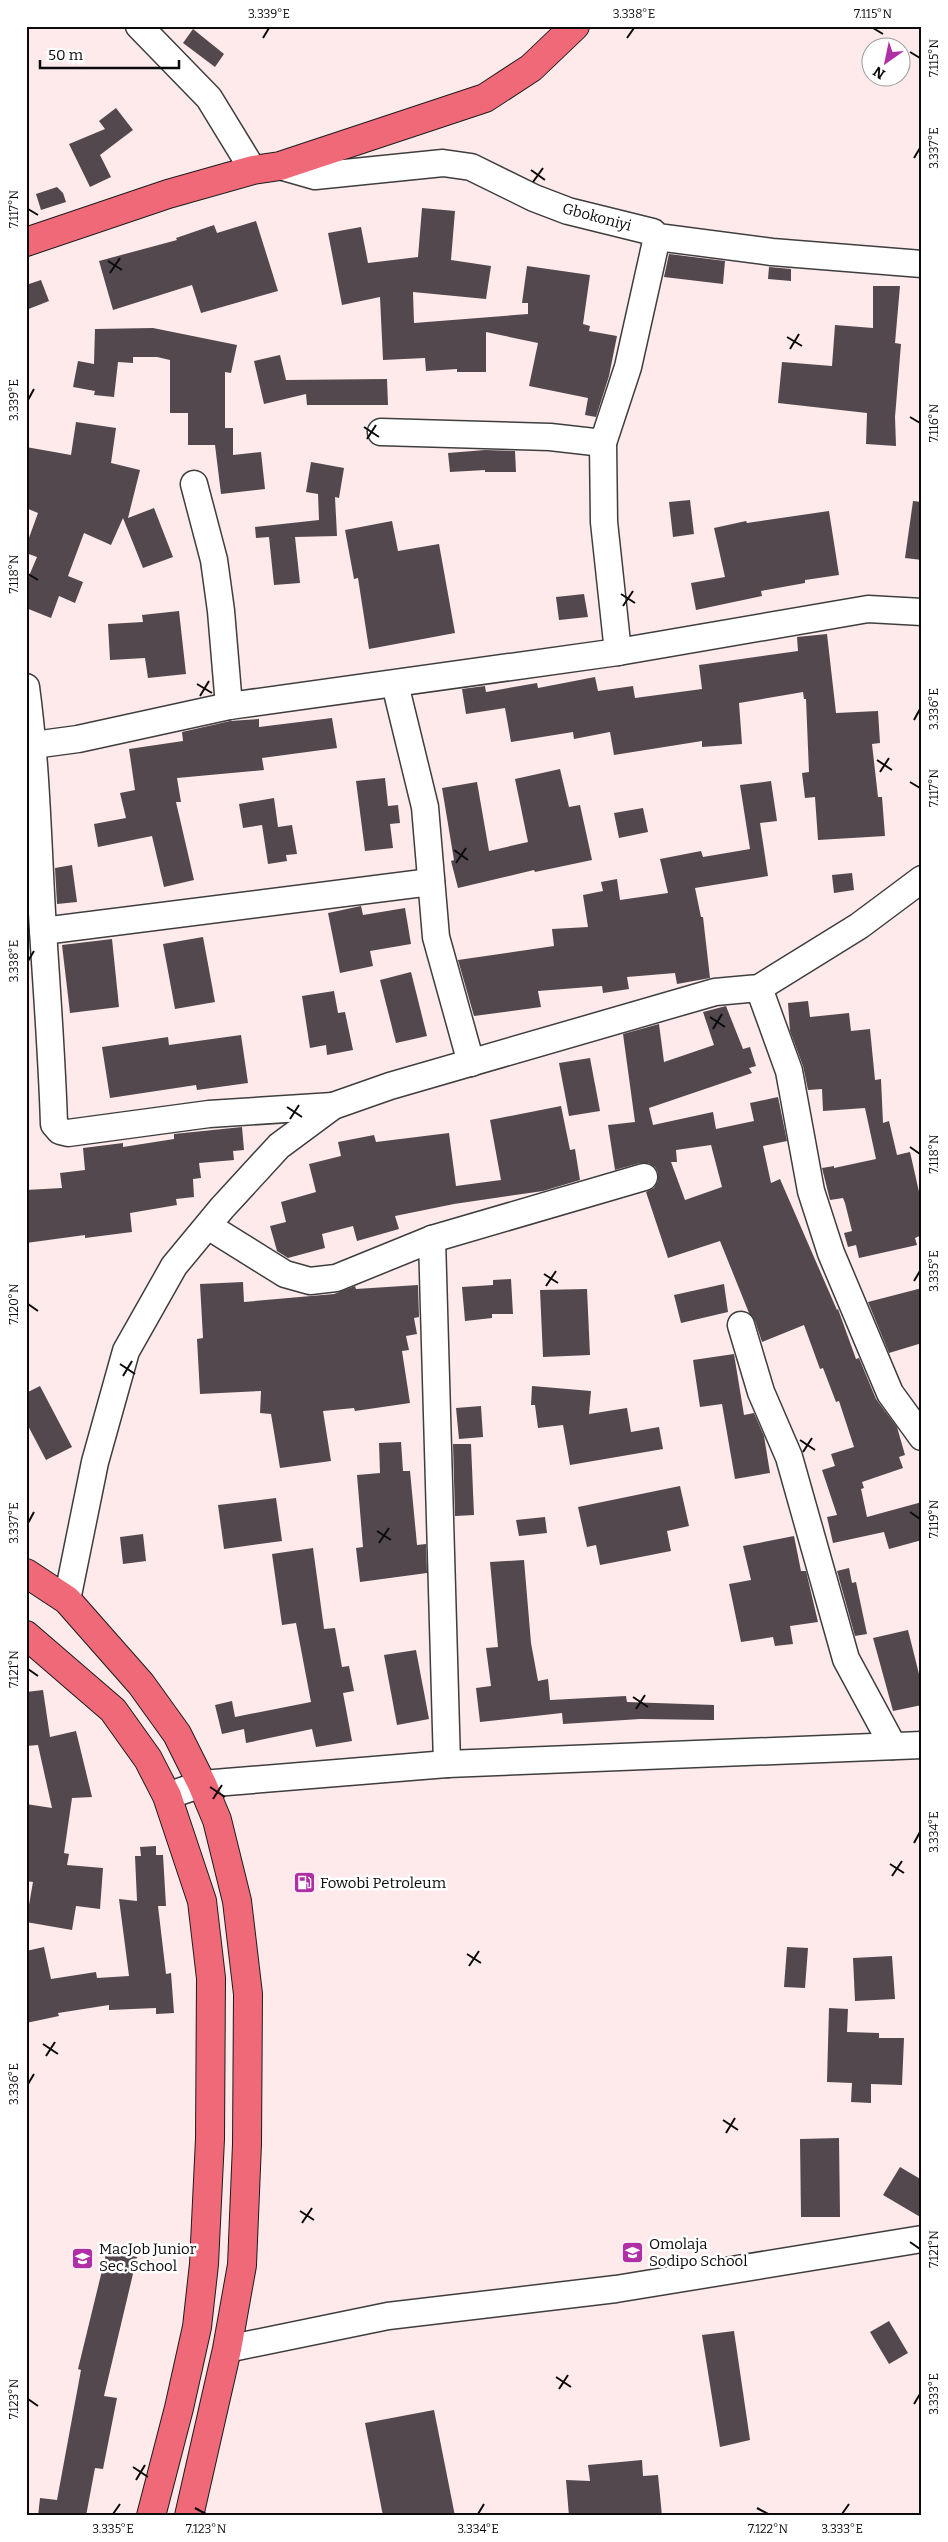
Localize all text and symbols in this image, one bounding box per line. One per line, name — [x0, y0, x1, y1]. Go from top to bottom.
text: 3.339°E — [248, 7, 290, 21]
text: 3.338°E — [613, 7, 655, 21]
text: 7.115°N — [854, 7, 892, 21]
scale bar — [40, 38, 179, 70]
north arrow — [860, 38, 910, 88]
text: 7.115°N — [927, 39, 941, 77]
text: 50 m — [48, 46, 84, 64]
text: N — [870, 62, 888, 83]
text: 3.337°E — [927, 127, 941, 169]
text: 7.117°N — [7, 189, 21, 228]
street label: Gbokoniyi — [560, 199, 634, 235]
text: 3.339°E — [7, 379, 21, 421]
text: 7.116°N — [927, 403, 941, 442]
text: 7.118°N — [7, 554, 21, 594]
text: 3.336°E — [927, 688, 941, 730]
text: 7.117°N — [927, 768, 941, 807]
text: 3.338°E — [7, 940, 21, 982]
text: 7.118°N — [927, 1134, 941, 1174]
text: 3.335°E — [927, 1250, 941, 1292]
text: 7.120°N — [7, 1283, 21, 1324]
text: 7.119°N — [927, 1499, 941, 1538]
text: 3.337°E — [7, 1502, 21, 1544]
text: 7.121°N — [7, 1650, 21, 1688]
text: 3.334°E — [927, 1811, 941, 1853]
fuel station icon: Fowobi Petroleum — [292, 1871, 316, 1895]
place label: Fowobi Petroleum — [320, 1874, 447, 1892]
text: 3.336°E — [7, 2063, 21, 2105]
text: 7.121°N — [927, 2230, 941, 2268]
place label: Omolaja Sodipo School — [649, 2235, 747, 2270]
place label: MacJob Junior Sec. School — [99, 2240, 197, 2275]
school or university icon: Omolaja Sodipo School — [621, 2241, 645, 2265]
school or university icon: MacJob Junior Sec. School — [71, 2246, 95, 2270]
text: 3.333°E — [927, 2373, 941, 2415]
text: 7.123°N — [7, 2378, 21, 2419]
text: 3.335°E — [92, 2522, 134, 2536]
text: 7.123°N — [186, 2522, 227, 2536]
text: 3.334°E — [457, 2522, 499, 2536]
text: 7.122°N — [748, 2522, 788, 2536]
text: 3.333°E — [821, 2522, 863, 2536]

